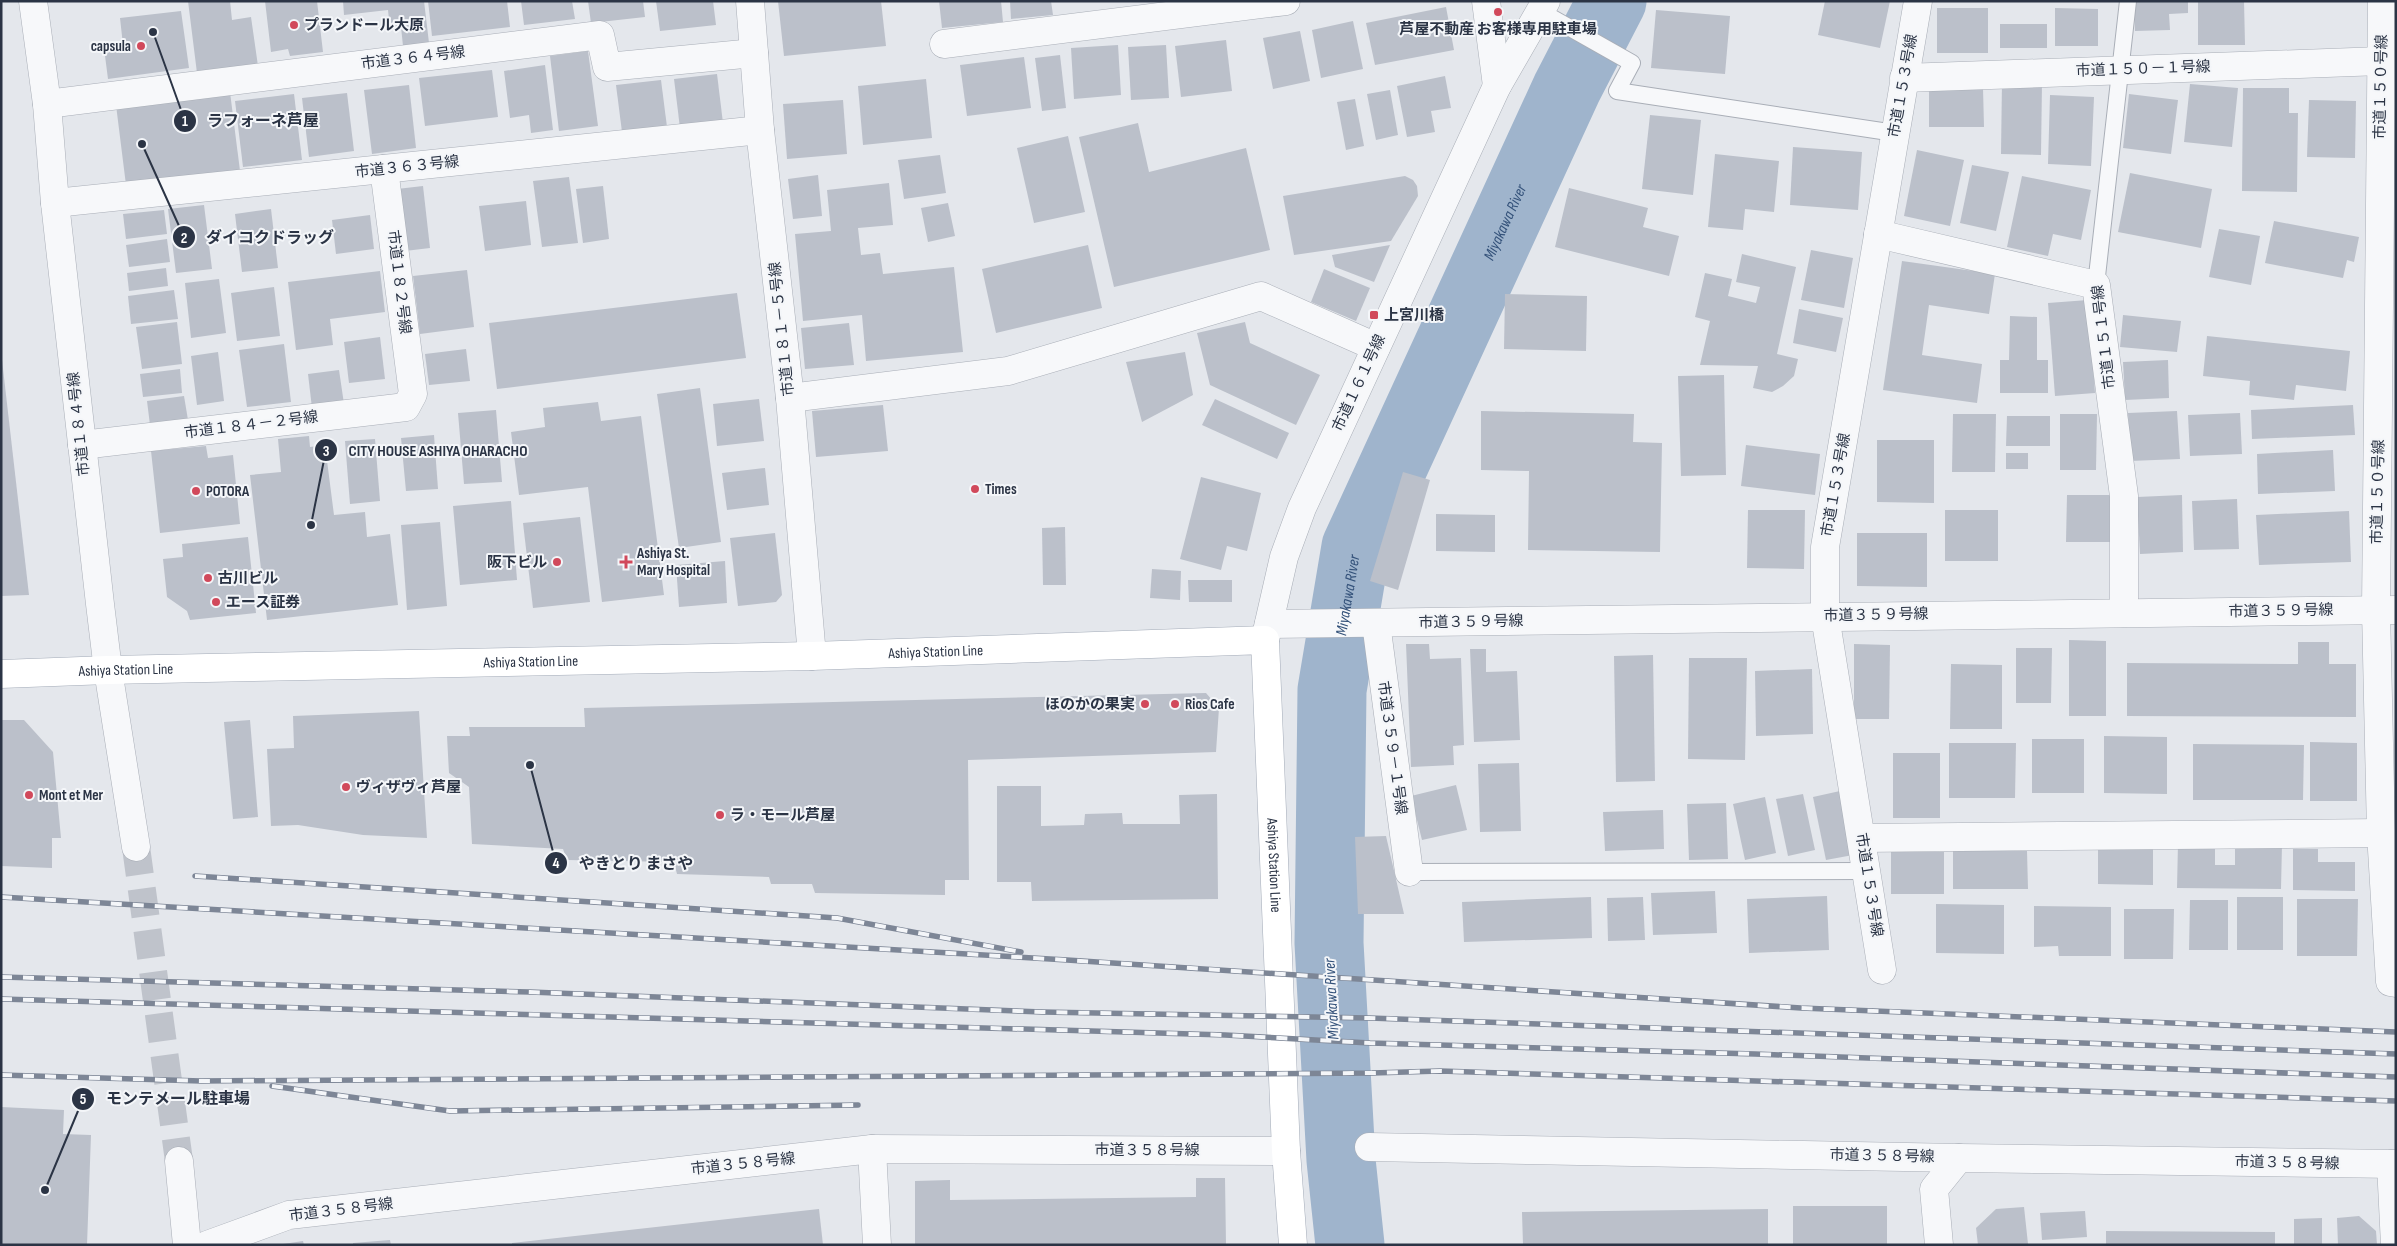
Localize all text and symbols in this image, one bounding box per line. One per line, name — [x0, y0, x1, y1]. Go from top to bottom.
marker: 芦屋不動産 お客様専用駐車場 — [1492, 6, 1504, 18]
place label: プランドール大原 — [304, 16, 424, 35]
marker: プランドール大原 — [288, 19, 300, 31]
place label: 芦屋不動産 お客様専用駐車場 — [1399, 20, 1597, 39]
street label: 市道１５３号線 — [1885, 33, 1921, 139]
street label: 市道１５０号線 — [2371, 34, 2391, 140]
place label: capsula — [91, 37, 131, 56]
marker: capsula — [135, 40, 147, 52]
street label: 市道３６４号線 — [360, 42, 466, 74]
street label: 市道１５０－１号線 — [2075, 57, 2211, 81]
callout: ラフォーネ芦屋 — [172, 105, 329, 136]
text: 1 — [182, 112, 188, 131]
text: ラフォーネ芦屋 — [207, 112, 319, 131]
street label: 市道３６３号線 — [354, 152, 460, 182]
water label: Miyakawa River — [1480, 181, 1531, 263]
callout: ダイコクドラッグ — [171, 222, 344, 253]
text: ダイコクドラッグ — [206, 228, 334, 248]
text: 2 — [181, 229, 187, 248]
street label: 市道１８２号線 — [383, 229, 415, 335]
street label: 市道１８１－５号線 — [765, 261, 799, 397]
street label: 市道１５１号線 — [2088, 284, 2120, 390]
place label: 上宮川橋 — [1384, 306, 1445, 325]
marker: 上宮川橋 — [1368, 309, 1380, 321]
street label: 市道１６１号線 — [1328, 331, 1390, 435]
street label: 市道１８４号線 — [64, 371, 94, 477]
street label: 市道１８４－２号線 — [183, 407, 319, 443]
street label: 市道１５３号線 — [1818, 432, 1854, 538]
callout: CITY HOUSE ASHIYA OHARACHO — [314, 435, 538, 466]
street label: 市道１５０号線 — [2368, 439, 2388, 545]
text: 3 — [323, 442, 330, 461]
text: CITY HOUSE ASHIYA OHARACHO — [349, 442, 527, 461]
place label: Times — [985, 480, 1017, 499]
place label: POTORA — [206, 482, 250, 501]
marker: Times — [969, 483, 981, 495]
marker: POTORA — [190, 485, 202, 497]
place label: Ashiya St. Mary Hospital — [636, 544, 710, 580]
place label: 阪下ビル — [487, 553, 547, 572]
water label: Miyakawa River — [1332, 553, 1364, 637]
marker: Ashiya St. Mary Hospital — [619, 555, 633, 569]
marker: 阪下ビル — [551, 556, 563, 568]
place label: 古川ビル — [218, 569, 278, 588]
marker: 古川ビル — [202, 572, 214, 584]
place label: エース証券 — [226, 593, 300, 612]
marker: エース証券 — [210, 596, 222, 608]
street label: 市道３５９号線 — [2228, 601, 2334, 621]
street label: 市道３５９号線 — [1823, 605, 1929, 625]
street label: 市道３５９号線 — [1418, 612, 1524, 632]
street label: Ashiya Station Line — [887, 640, 983, 663]
street label: Ashiya Station Line — [482, 651, 578, 672]
street label: Ashiya Station Line — [77, 659, 173, 681]
street label: 市道３５９－１号線 — [1373, 680, 1411, 816]
place label: ほのかの果実 — [1045, 695, 1135, 714]
place label: Rios Cafe — [1185, 695, 1235, 714]
marker: ほのかの果実 — [1139, 698, 1151, 710]
marker: Rios Cafe — [1169, 698, 1181, 710]
place label: ヴィザヴィ芦屋 — [356, 778, 461, 797]
marker: ヴィザヴィ芦屋 — [340, 781, 352, 793]
place label: Mont et Mer — [39, 786, 104, 805]
marker: Mont et Mer — [23, 789, 35, 801]
place label: ラ・モール芦屋 — [730, 806, 835, 825]
marker: ラ・モール芦屋 — [714, 809, 726, 821]
street label: Ashiya Station Line — [1263, 817, 1286, 913]
street label: 市道１５３号線 — [1851, 832, 1887, 938]
callout: やきとり まさや — [544, 848, 703, 879]
text: 4 — [553, 854, 560, 873]
text: やきとり まさや — [579, 855, 693, 874]
water label: Miyakawa River — [1320, 957, 1344, 1040]
callout: モンテメール駐車場 — [71, 1083, 260, 1114]
text: 5 — [80, 1090, 87, 1109]
text: モンテメール駐車場 — [106, 1090, 250, 1109]
street label: 市道３５８号線 — [1094, 1141, 1200, 1160]
street label: 市道３５８号線 — [1829, 1146, 1935, 1166]
street label: 市道３５８号線 — [690, 1149, 796, 1179]
street label: 市道３５８号線 — [2234, 1153, 2340, 1173]
street label: 市道３５８号線 — [288, 1194, 394, 1226]

